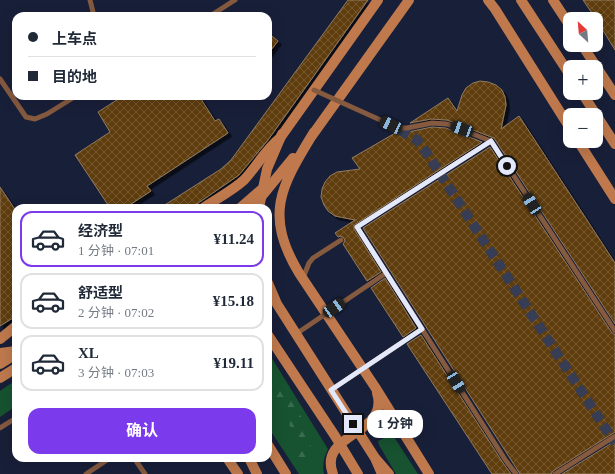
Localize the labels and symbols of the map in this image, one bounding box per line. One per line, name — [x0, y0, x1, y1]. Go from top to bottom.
north arrow — [563, 12, 603, 52]
car — [378, 114, 404, 136]
car — [449, 119, 475, 139]
route start — [498, 157, 516, 175]
car — [520, 191, 544, 217]
car — [321, 296, 347, 320]
car — [445, 369, 467, 395]
callout: 1 分钟 — [367, 410, 423, 438]
route end — [344, 415, 362, 433]

